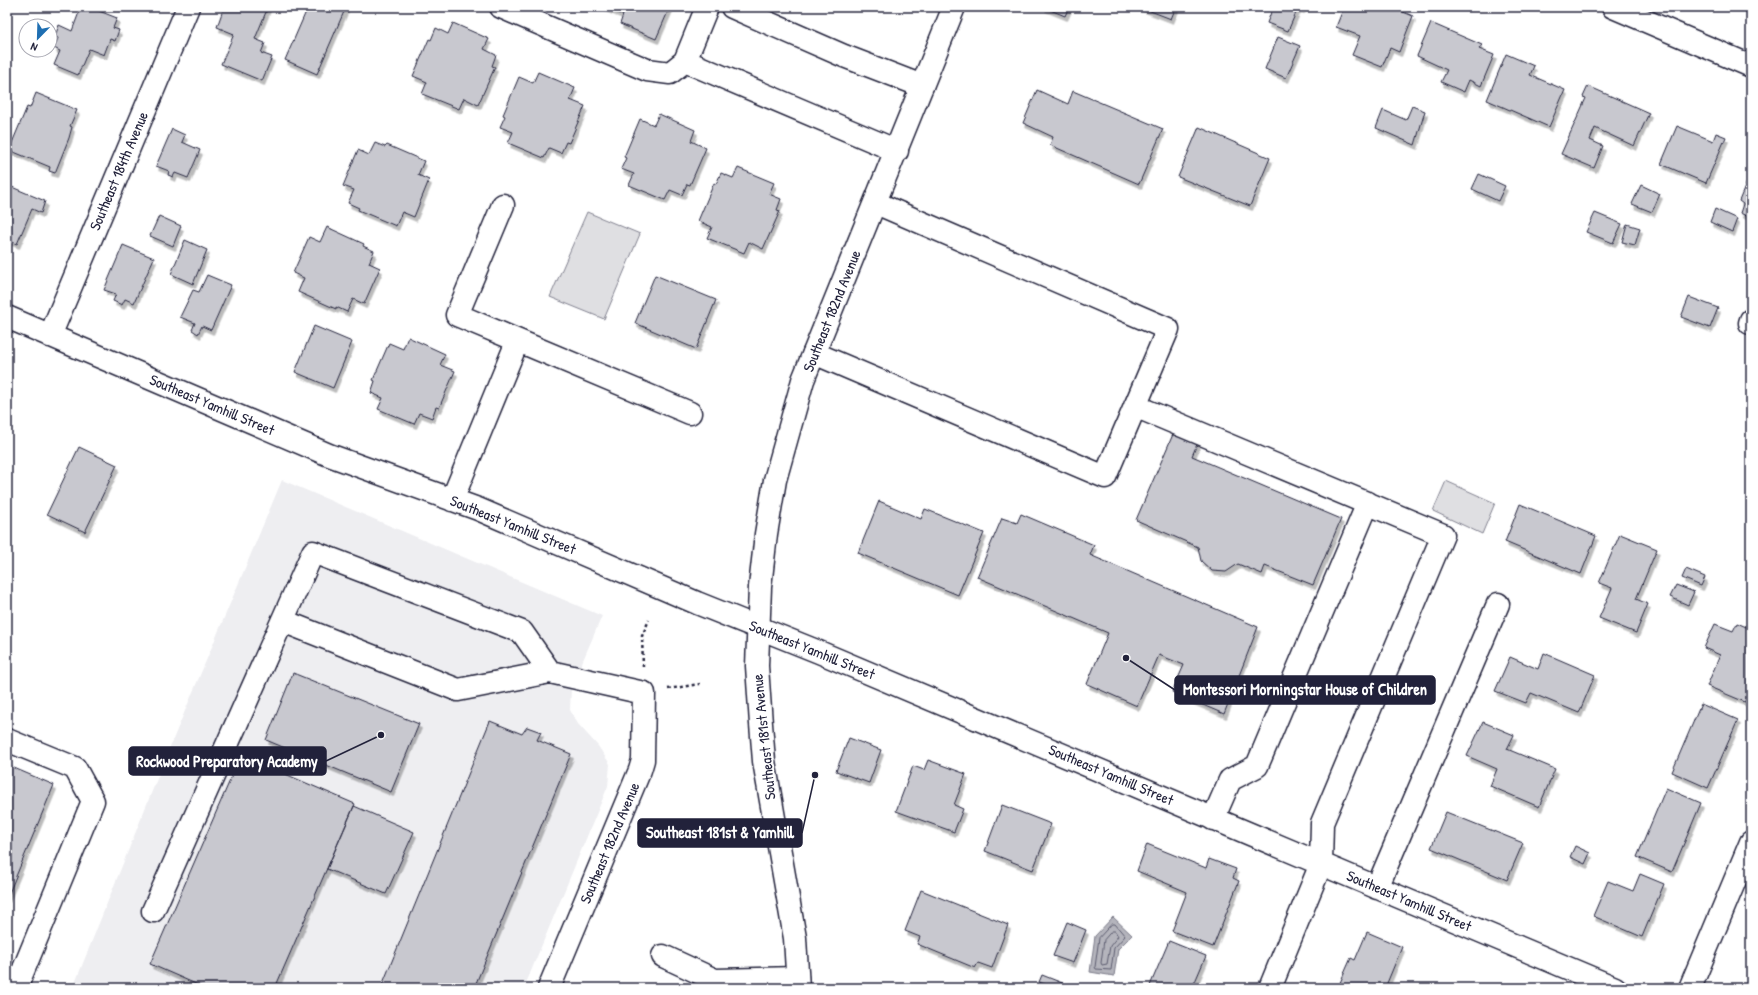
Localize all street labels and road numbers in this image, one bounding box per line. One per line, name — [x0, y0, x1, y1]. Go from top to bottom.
street label: Southeast 184th Avenue — [84, 108, 153, 233]
street label: Southeast 182nd Avenue — [798, 247, 866, 375]
street label: Southeast Yamhill Street — [146, 369, 279, 441]
street label: Southeast Yamhill Street — [447, 490, 580, 560]
street label: Southeast Yamhill Street — [746, 615, 879, 685]
street label: Southeast 181st Avenue — [746, 673, 781, 801]
street label: Southeast Yamhill Street — [1045, 739, 1178, 811]
street label: Southeast 182nd Avenue — [575, 779, 645, 907]
street label: Southeast Yamhill Street — [1343, 865, 1476, 937]

